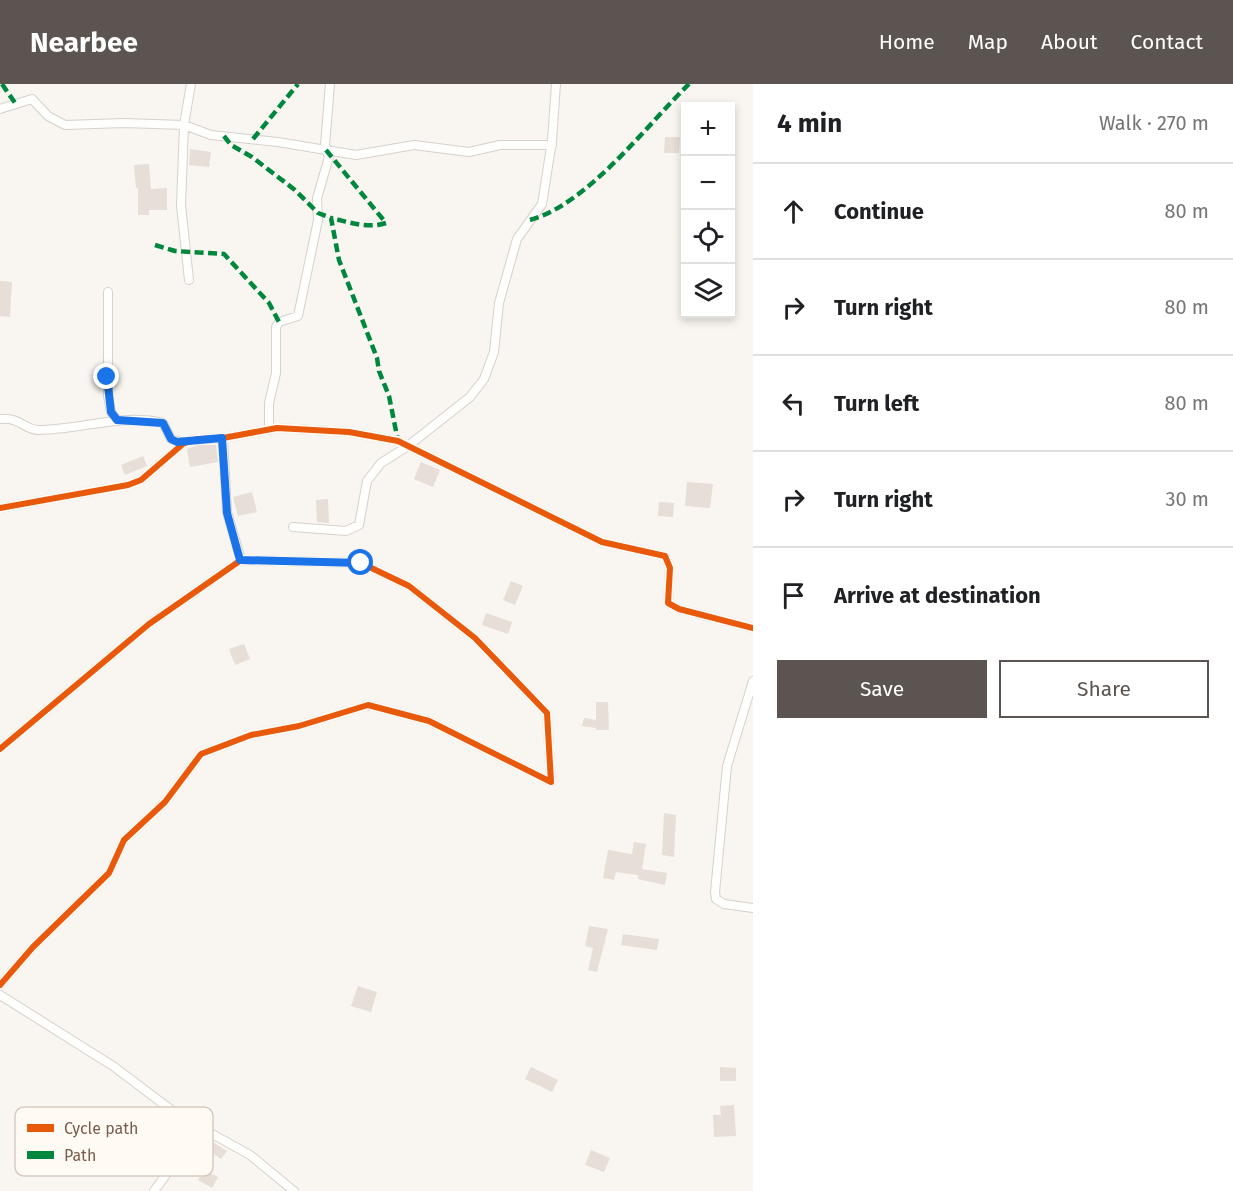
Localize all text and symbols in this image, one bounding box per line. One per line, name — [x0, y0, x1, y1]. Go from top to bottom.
text: Nearbee — [30, 26, 138, 59]
text: Home — [879, 29, 935, 55]
text: Map — [968, 29, 1008, 55]
text: About — [1041, 29, 1098, 55]
text: Contact — [1131, 29, 1203, 55]
map controls — [681, 102, 735, 318]
button: + — [681, 102, 735, 156]
text: 4 min — [777, 108, 842, 139]
text: Walk · 270 m — [1099, 111, 1209, 135]
button: − — [681, 156, 735, 210]
icon: ahead — [777, 195, 810, 228]
text: Continue — [834, 198, 924, 225]
text: 80 m — [1164, 199, 1209, 223]
button: locate — [681, 210, 735, 264]
button: layers — [681, 264, 735, 318]
icon: right — [777, 291, 810, 324]
text: Turn right — [834, 294, 933, 321]
text: 80 m — [1164, 295, 1209, 319]
route end — [93, 363, 119, 389]
icon: left — [777, 387, 810, 420]
text: Turn left — [834, 390, 919, 417]
text: 80 m — [1164, 391, 1209, 415]
icon: right — [777, 483, 810, 516]
text: Turn right — [834, 486, 933, 513]
text: 30 m — [1165, 487, 1209, 511]
route start — [347, 549, 373, 575]
icon: arrive — [777, 579, 810, 612]
text: Arrive at destination — [834, 582, 1041, 609]
button: Save — [777, 660, 987, 718]
button: Share — [999, 660, 1209, 718]
legend — [15, 1107, 213, 1176]
text: Cycle path — [64, 1119, 138, 1138]
text: Path — [64, 1146, 96, 1165]

